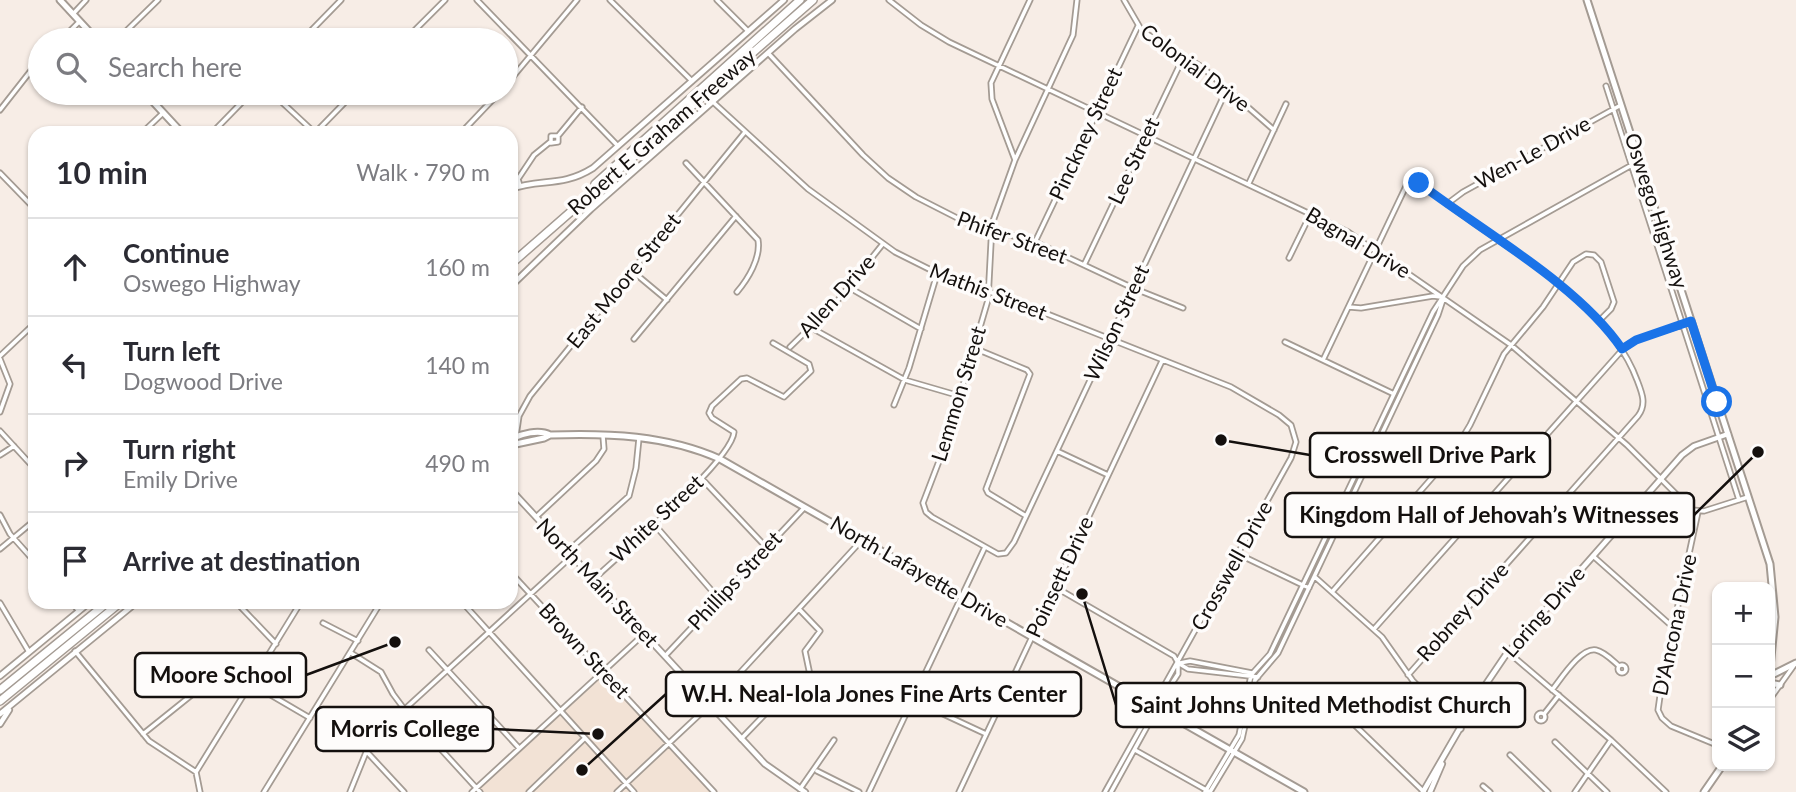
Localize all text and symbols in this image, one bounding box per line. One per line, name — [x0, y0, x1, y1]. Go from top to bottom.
street label: Colonial Drive — [1136, 18, 1255, 116]
search box — [28, 28, 518, 105]
street label: Robert E Graham Freeway — [562, 42, 760, 219]
icon: search — [52, 48, 90, 86]
text: Search here — [108, 51, 242, 83]
street label: Pinckney Street — [1043, 63, 1126, 204]
street label: Wen-Le Drive — [1470, 110, 1594, 194]
street label: Lee Street — [1102, 113, 1164, 208]
street label: Oswego Highway — [1620, 130, 1694, 292]
text: 10 min — [56, 154, 148, 190]
text: Walk · 790 m — [356, 158, 490, 186]
route end — [1403, 167, 1434, 198]
street label: Bagnal Drive — [1302, 201, 1415, 283]
street label: Phifer Street — [954, 205, 1071, 268]
street label: East Moore Street — [561, 207, 685, 353]
text: Continue — [123, 237, 229, 269]
icon: ahead — [56, 248, 94, 286]
street label: Allen Drive — [792, 249, 879, 341]
text: 160 m — [425, 253, 490, 281]
street label: Mathis Street — [926, 257, 1051, 325]
street label: Wilson Street — [1078, 260, 1154, 384]
text: Oswego Highway — [123, 269, 301, 297]
street label: Lemmon Street — [925, 323, 990, 464]
text: Turn left — [123, 335, 220, 367]
icon: left — [56, 346, 94, 384]
text: 140 m — [425, 351, 490, 379]
text: Dogwood Drive — [123, 367, 283, 395]
route start — [1701, 386, 1732, 417]
text: Turn right — [123, 433, 236, 465]
callout: Crosswell Drive Park — [1310, 433, 1550, 477]
text: Crosswell Drive Park — [1324, 440, 1537, 468]
icon: right — [56, 444, 94, 482]
text: 490 m — [425, 449, 490, 477]
text: Emily Drive — [123, 465, 238, 493]
street label: White Street — [604, 468, 708, 567]
callout: Kingdom Hall of Jehovah’s Witnesses — [1285, 493, 1694, 537]
street label: Crosswell Drive — [1185, 496, 1277, 634]
text: Kingdom Hall of Jehovah’s Witnesses — [1299, 500, 1679, 528]
street label: North Lafayette Drive — [827, 510, 1013, 632]
street label: North Main Street — [532, 512, 664, 652]
street label: Poinsett Drive — [1020, 512, 1098, 641]
street label: Phillips Street — [682, 525, 786, 635]
icon: arrive — [56, 542, 94, 580]
text: Arrive at destination — [123, 545, 360, 577]
street label: D'Ancona Drive — [1646, 552, 1701, 698]
street label: Robney Drive — [1411, 556, 1513, 666]
street label: Loring Drive — [1496, 560, 1589, 662]
map controls — [1712, 582, 1775, 771]
button: + — [1712, 582, 1775, 645]
street label: Brown Street — [535, 597, 636, 703]
button: − — [1712, 645, 1775, 708]
callout: Moore School — [135, 653, 306, 697]
text: Moore School — [150, 660, 292, 688]
callout: W.H. Neal-Iola Jones Fine Arts Center — [666, 672, 1081, 716]
text: W.H. Neal-Iola Jones Fine Arts Center — [681, 679, 1067, 707]
callout: Saint Johns United Methodist Church — [1116, 683, 1525, 727]
text: Saint Johns United Methodist Church — [1131, 690, 1511, 718]
callout: Morris College — [316, 707, 493, 751]
button: layers — [1712, 708, 1775, 771]
text: Morris College — [330, 714, 480, 742]

